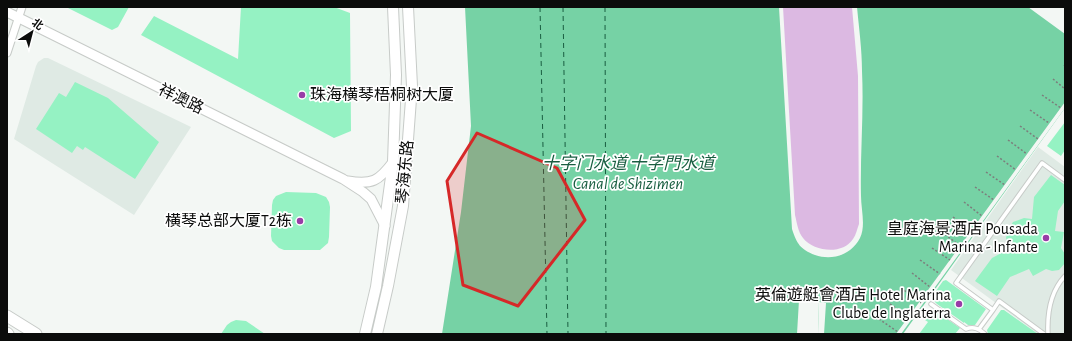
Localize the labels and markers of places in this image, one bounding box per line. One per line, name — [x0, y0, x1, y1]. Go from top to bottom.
place label: 珠海横琴梧桐树大厦 — [310, 86, 454, 103]
marker: 珠海横琴梧桐树大厦 — [297, 90, 307, 100]
place label: 横琴总部大厦T2栋 — [165, 212, 292, 229]
marker: 横琴总部大厦T2栋 — [295, 216, 305, 226]
place label: 皇庭海景酒店 Pousada Marina - Infante — [887, 220, 1038, 255]
marker: 皇庭海景酒店 Pousada Marina - Infante — [1041, 233, 1051, 243]
place label: 英倫遊艇會酒店 Hotel Marina Clube de Inglaterra — [755, 286, 951, 321]
marker: 英倫遊艇會酒店 Hotel Marina Clube de Inglaterra — [954, 299, 964, 309]

